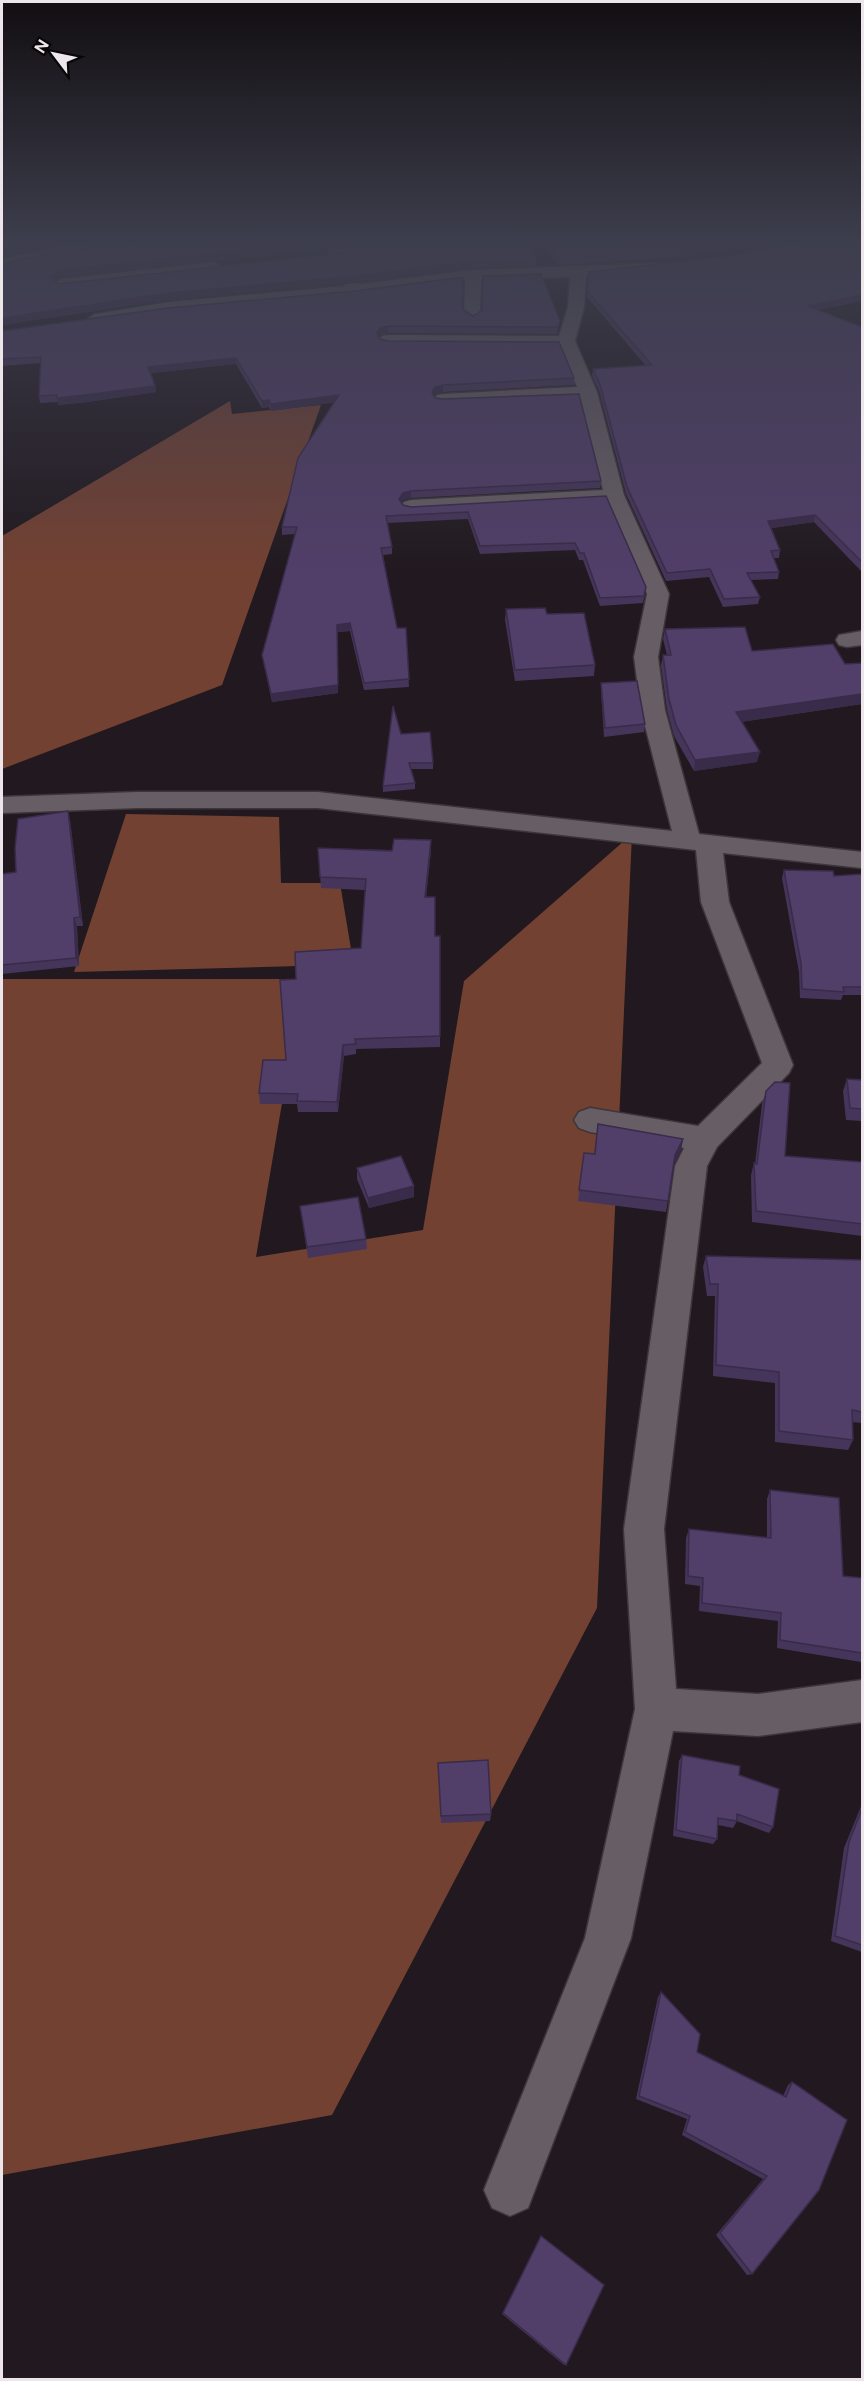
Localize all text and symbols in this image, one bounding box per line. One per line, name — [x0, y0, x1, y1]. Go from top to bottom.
north arrow — [24, 24, 84, 84]
text: N — [30, 36, 53, 57]

